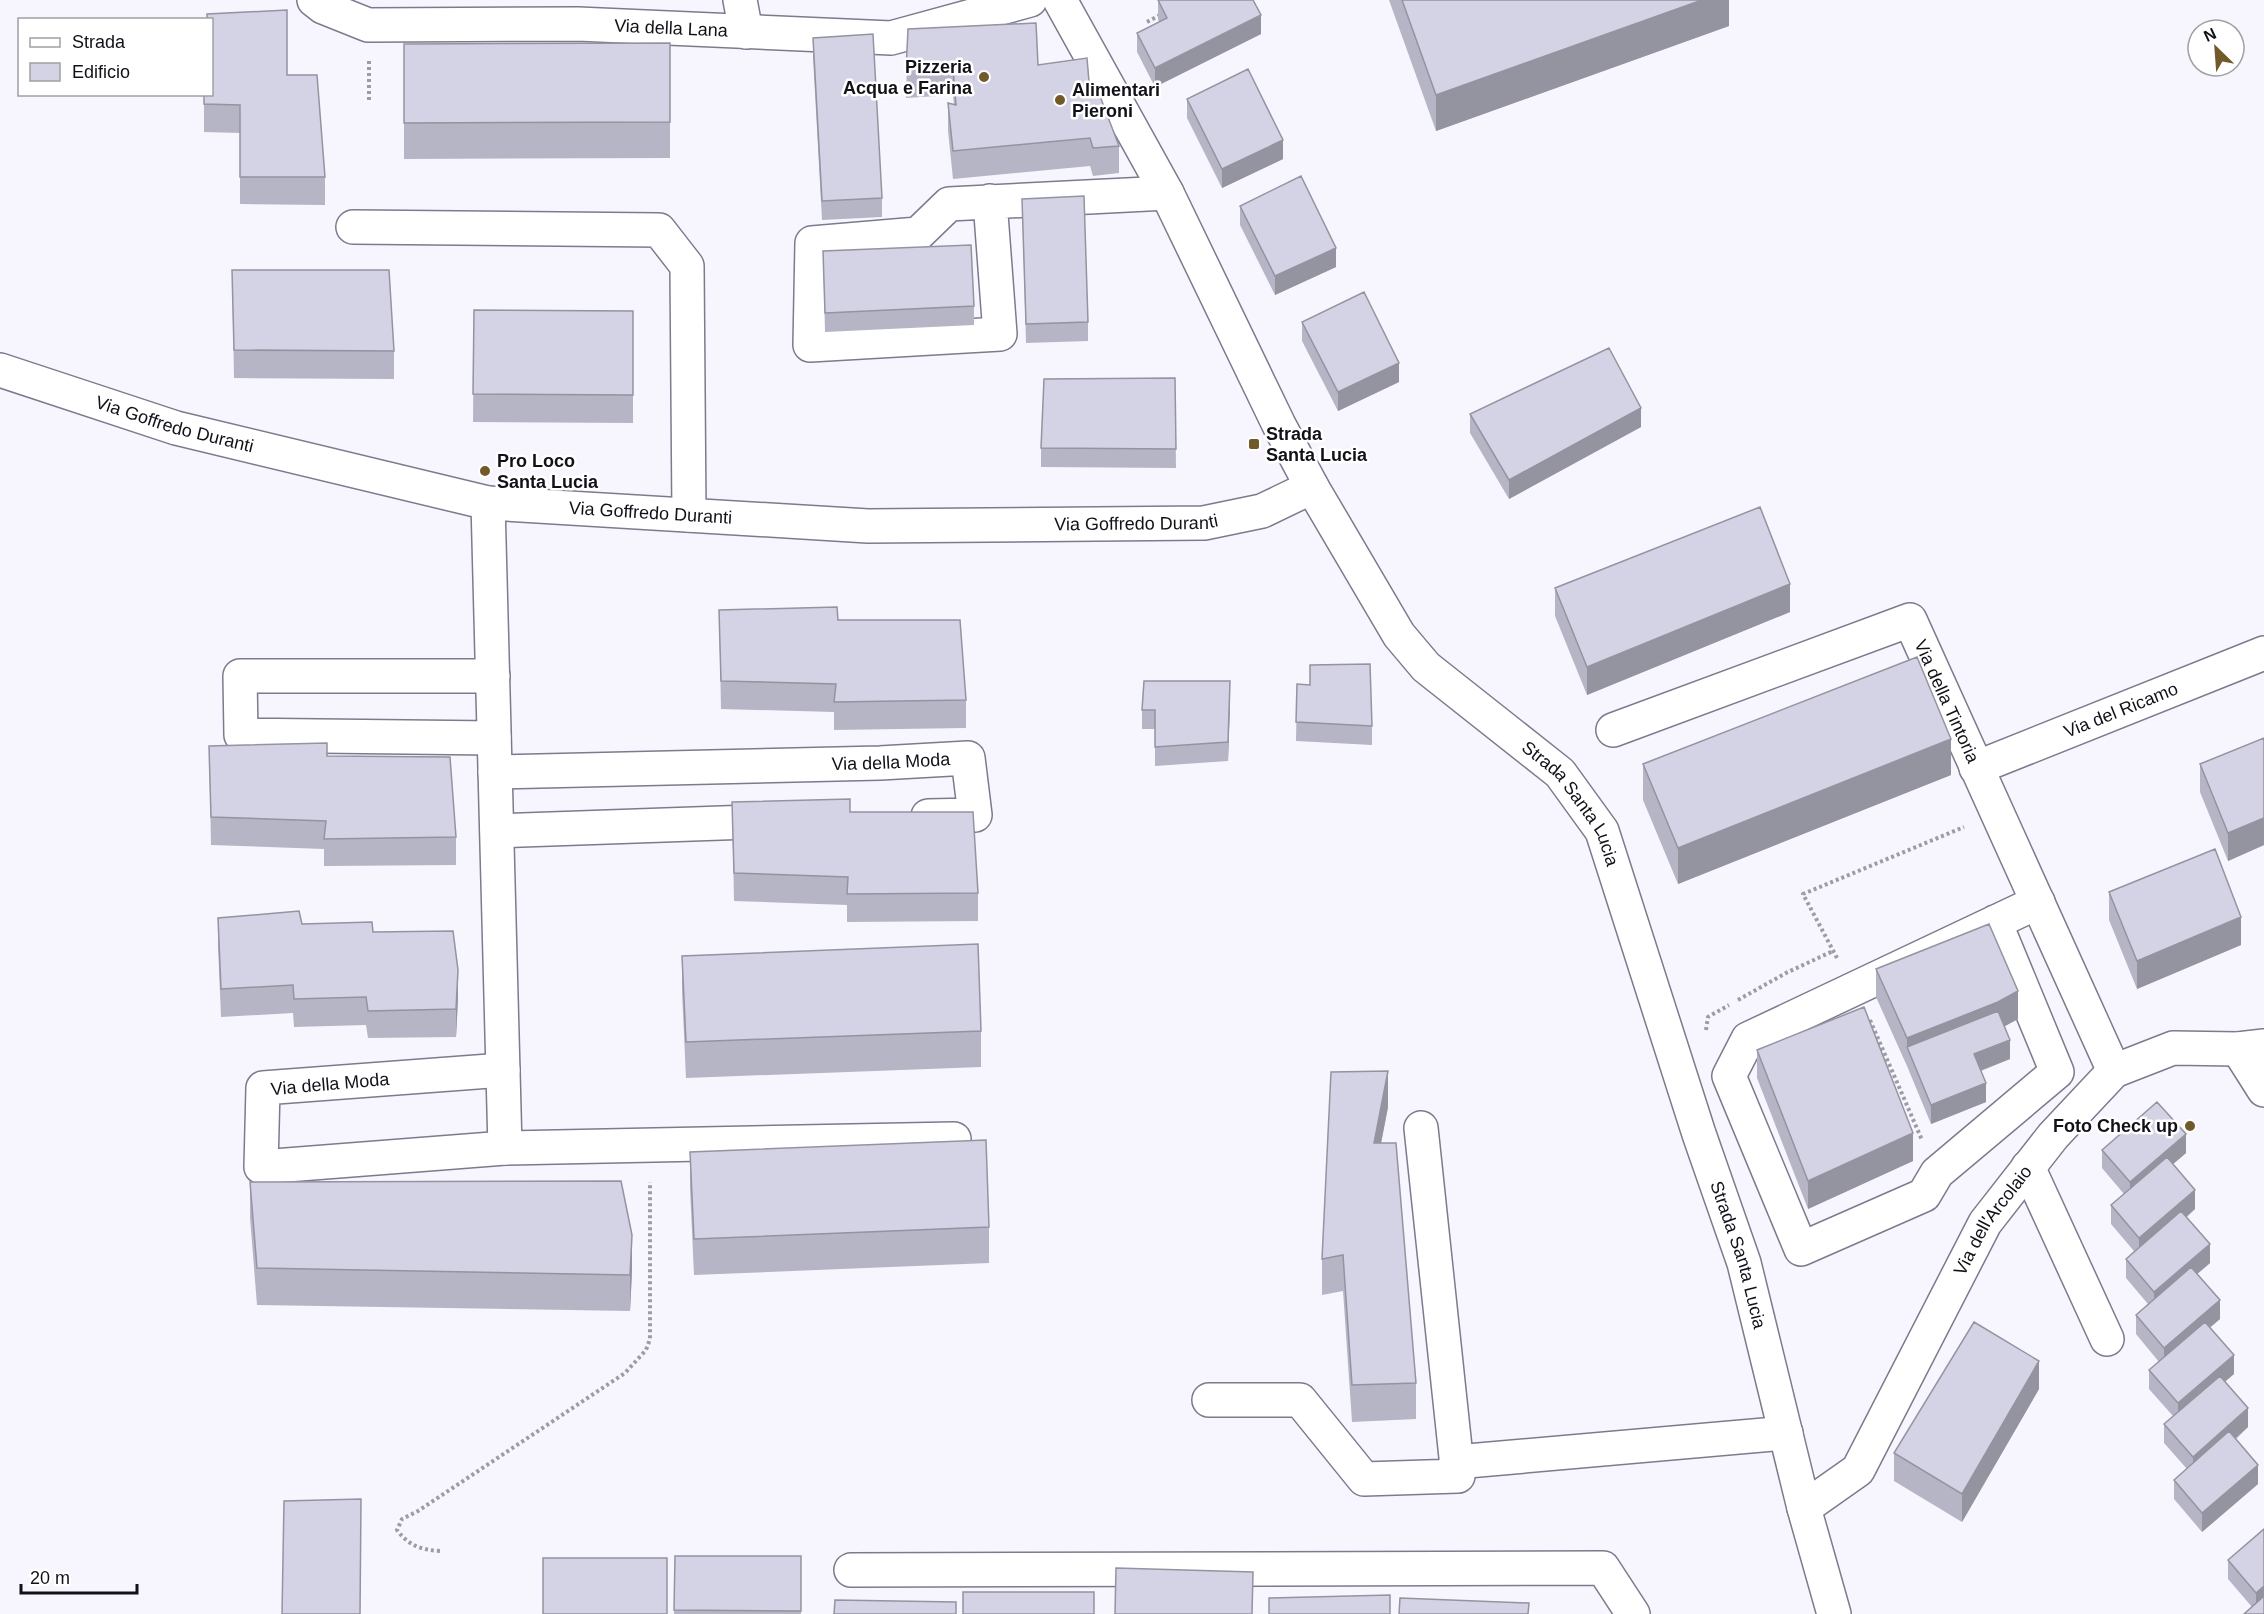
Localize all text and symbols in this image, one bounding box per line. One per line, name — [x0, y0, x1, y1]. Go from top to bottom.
street label: Via della Lana — [614, 16, 729, 41]
legend — [18, 18, 213, 96]
north arrow — [2186, 18, 2246, 78]
text: N — [2201, 25, 2219, 45]
text: Strada — [72, 32, 126, 52]
place label: Pizzeria Acqua e Farina — [843, 57, 973, 98]
text: Edificio — [72, 62, 130, 82]
marker: Pizzeria Acqua e Farina — [977, 70, 991, 84]
place label: Alimentari Pieroni — [1072, 80, 1160, 121]
marker: Alimentari Pieroni — [1053, 93, 1067, 107]
street label: Via Goffredo Duranti — [93, 392, 256, 456]
place label: Strada Santa Lucia — [1266, 424, 1368, 465]
marker: Strada Santa Lucia — [1247, 437, 1261, 451]
place label: Pro Loco Santa Lucia — [497, 451, 599, 492]
marker: Pro Loco Santa Lucia — [478, 464, 492, 478]
street label: Via Goffredo Duranti — [568, 498, 733, 528]
street label: Via Goffredo Duranti — [1054, 510, 1220, 534]
street label: Via della Tintoria — [1910, 637, 1984, 767]
street label: Via del Ricamo — [2061, 678, 2181, 742]
street label: Strada Santa Lucia — [1518, 737, 1623, 869]
street label: Via della Moda — [831, 749, 952, 774]
street label: Via della Moda — [270, 1069, 391, 1099]
place label: Foto Check up — [2053, 1116, 2178, 1136]
marker: Foto Check up — [2183, 1119, 2197, 1133]
street label: Via dell'Arcolaio — [1950, 1162, 2036, 1279]
street label: Strada Santa Lucia — [1706, 1179, 1770, 1332]
scale bar — [21, 1557, 136, 1595]
text: 20 m — [30, 1568, 70, 1588]

